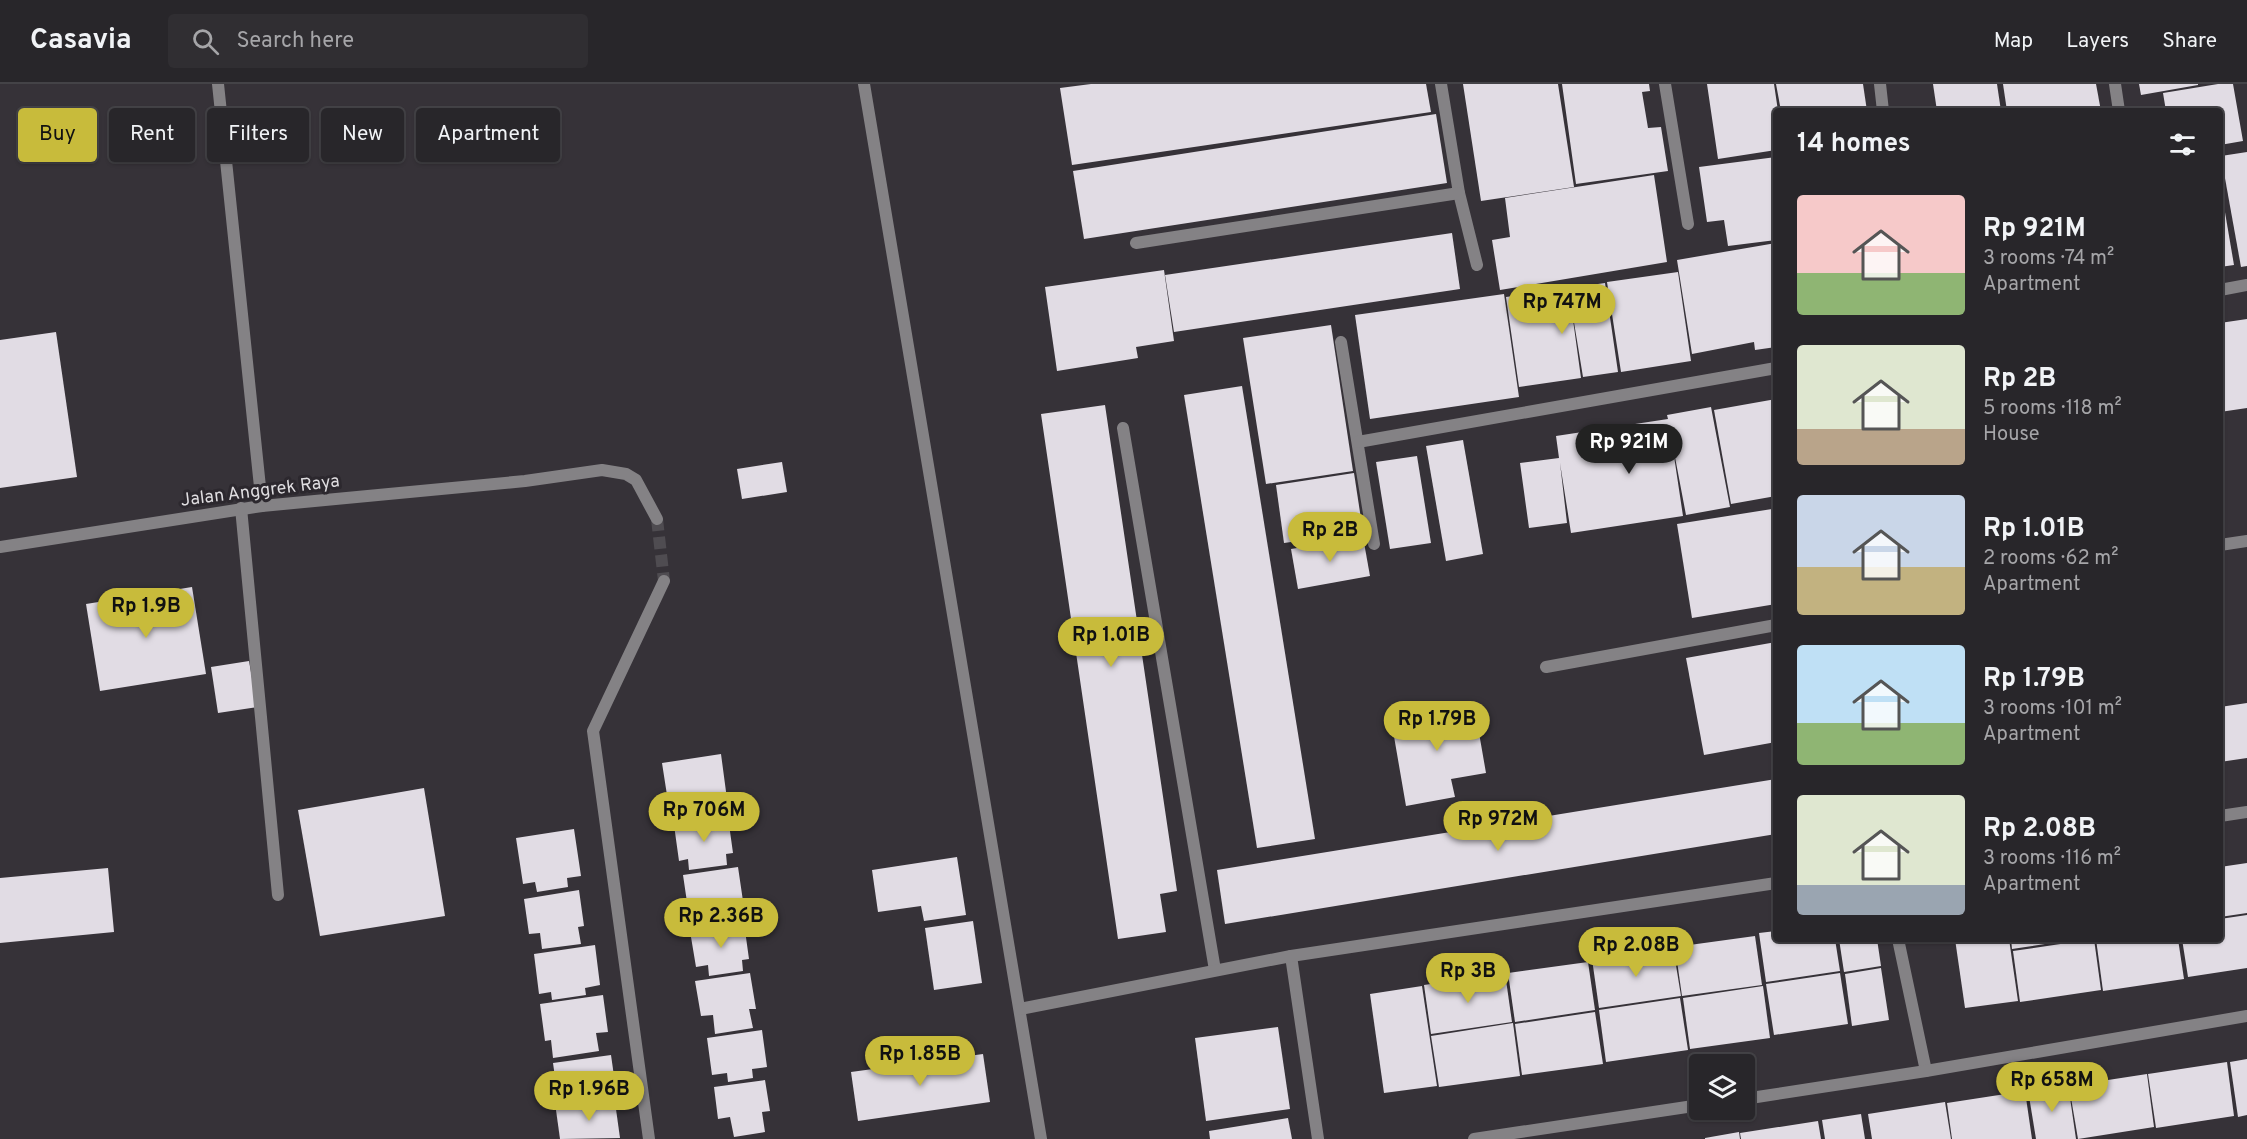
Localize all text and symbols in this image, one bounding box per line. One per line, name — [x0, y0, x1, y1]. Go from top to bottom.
search box — [168, 14, 588, 68]
text: Casavia — [30, 23, 132, 59]
icon: search — [189, 25, 222, 58]
text: Search here — [237, 28, 354, 55]
text: Map — [1994, 28, 2033, 55]
text: Layers — [2066, 28, 2129, 55]
text: Share — [2162, 28, 2217, 55]
chip: Buy — [18, 108, 97, 162]
chip: Rent — [109, 108, 195, 162]
chip: Filters — [207, 108, 309, 162]
chip: New — [321, 108, 404, 162]
chip: Apartment — [416, 108, 560, 162]
text: 14 homes — [1797, 128, 1911, 161]
icon: filters — [2166, 128, 2199, 161]
text: Rp 921M — [1983, 213, 2086, 246]
icon: home — [1845, 219, 1917, 291]
text: 3 rooms · 74 m² — [1983, 246, 2114, 272]
text: Apartment — [1983, 272, 2081, 298]
pin: Rp 747M — [1507, 284, 1617, 335]
text: Rp 747M — [1522, 290, 1602, 316]
text: Rp 2B — [1983, 363, 2056, 396]
icon: home — [1845, 369, 1917, 441]
text: 5 rooms · 118 m² — [1983, 396, 2122, 422]
text: House — [1983, 422, 2039, 448]
pin: Rp 921M — [1574, 424, 1684, 475]
text: Rp 921M — [1589, 430, 1669, 456]
street label: Jalan Anggrek Raya — [179, 470, 341, 513]
pin: Rp 2B — [1288, 512, 1372, 563]
text: Rp 1.01B — [1983, 513, 2085, 546]
text: Rp 2B — [1302, 518, 1358, 544]
icon: home — [1845, 519, 1917, 591]
text: 2 rooms · 62 m² — [1983, 546, 2119, 572]
text: Apartment — [1983, 572, 2081, 598]
pin: Rp 1.9B — [91, 588, 201, 639]
text: Rp 1.9B — [111, 594, 181, 620]
pin: Rp 1.01B — [1049, 617, 1173, 668]
text: Rp 1.01B — [1072, 623, 1150, 649]
text: Rp 1.79B — [1983, 663, 2085, 696]
icon: home — [1845, 669, 1917, 741]
text: 3 rooms · 101 m² — [1983, 696, 2122, 722]
pin: Rp 1.79B — [1375, 701, 1499, 752]
text: Rp 1.79B — [1398, 707, 1476, 733]
text: Apartment — [1983, 722, 2081, 748]
pin: Rp 706M — [649, 792, 759, 843]
text: Rp 706M — [663, 798, 745, 824]
pin: Rp 972M — [1443, 801, 1553, 852]
text: Rp 972M — [1457, 807, 1539, 833]
text: Rp 2.08B — [1983, 813, 2096, 846]
icon: home — [1845, 819, 1917, 891]
text: 3 rooms · 116 m² — [1983, 846, 2121, 872]
text: Apartment — [1983, 872, 2081, 898]
pin: Rp 2.36B — [659, 898, 783, 949]
text: Rp 2.36B — [678, 904, 764, 930]
pin: Rp 2.08B — [1574, 927, 1698, 978]
text: Rp 2.08B — [1593, 933, 1679, 959]
pin: Rp 3B — [1426, 953, 1510, 1004]
text: Rp 3B — [1440, 959, 1496, 985]
pin: Rp 1.85B — [858, 1036, 982, 1087]
text: Rp 1.85B — [879, 1042, 961, 1068]
map controls — [1689, 1054, 1755, 1120]
button: layers — [1689, 1054, 1755, 1120]
pin: Rp 658M — [1997, 1062, 2107, 1113]
text: Rp 658M — [2010, 1068, 2094, 1094]
pin: Rp 1.96B — [527, 1071, 651, 1122]
text: Rp 1.96B — [548, 1077, 630, 1103]

